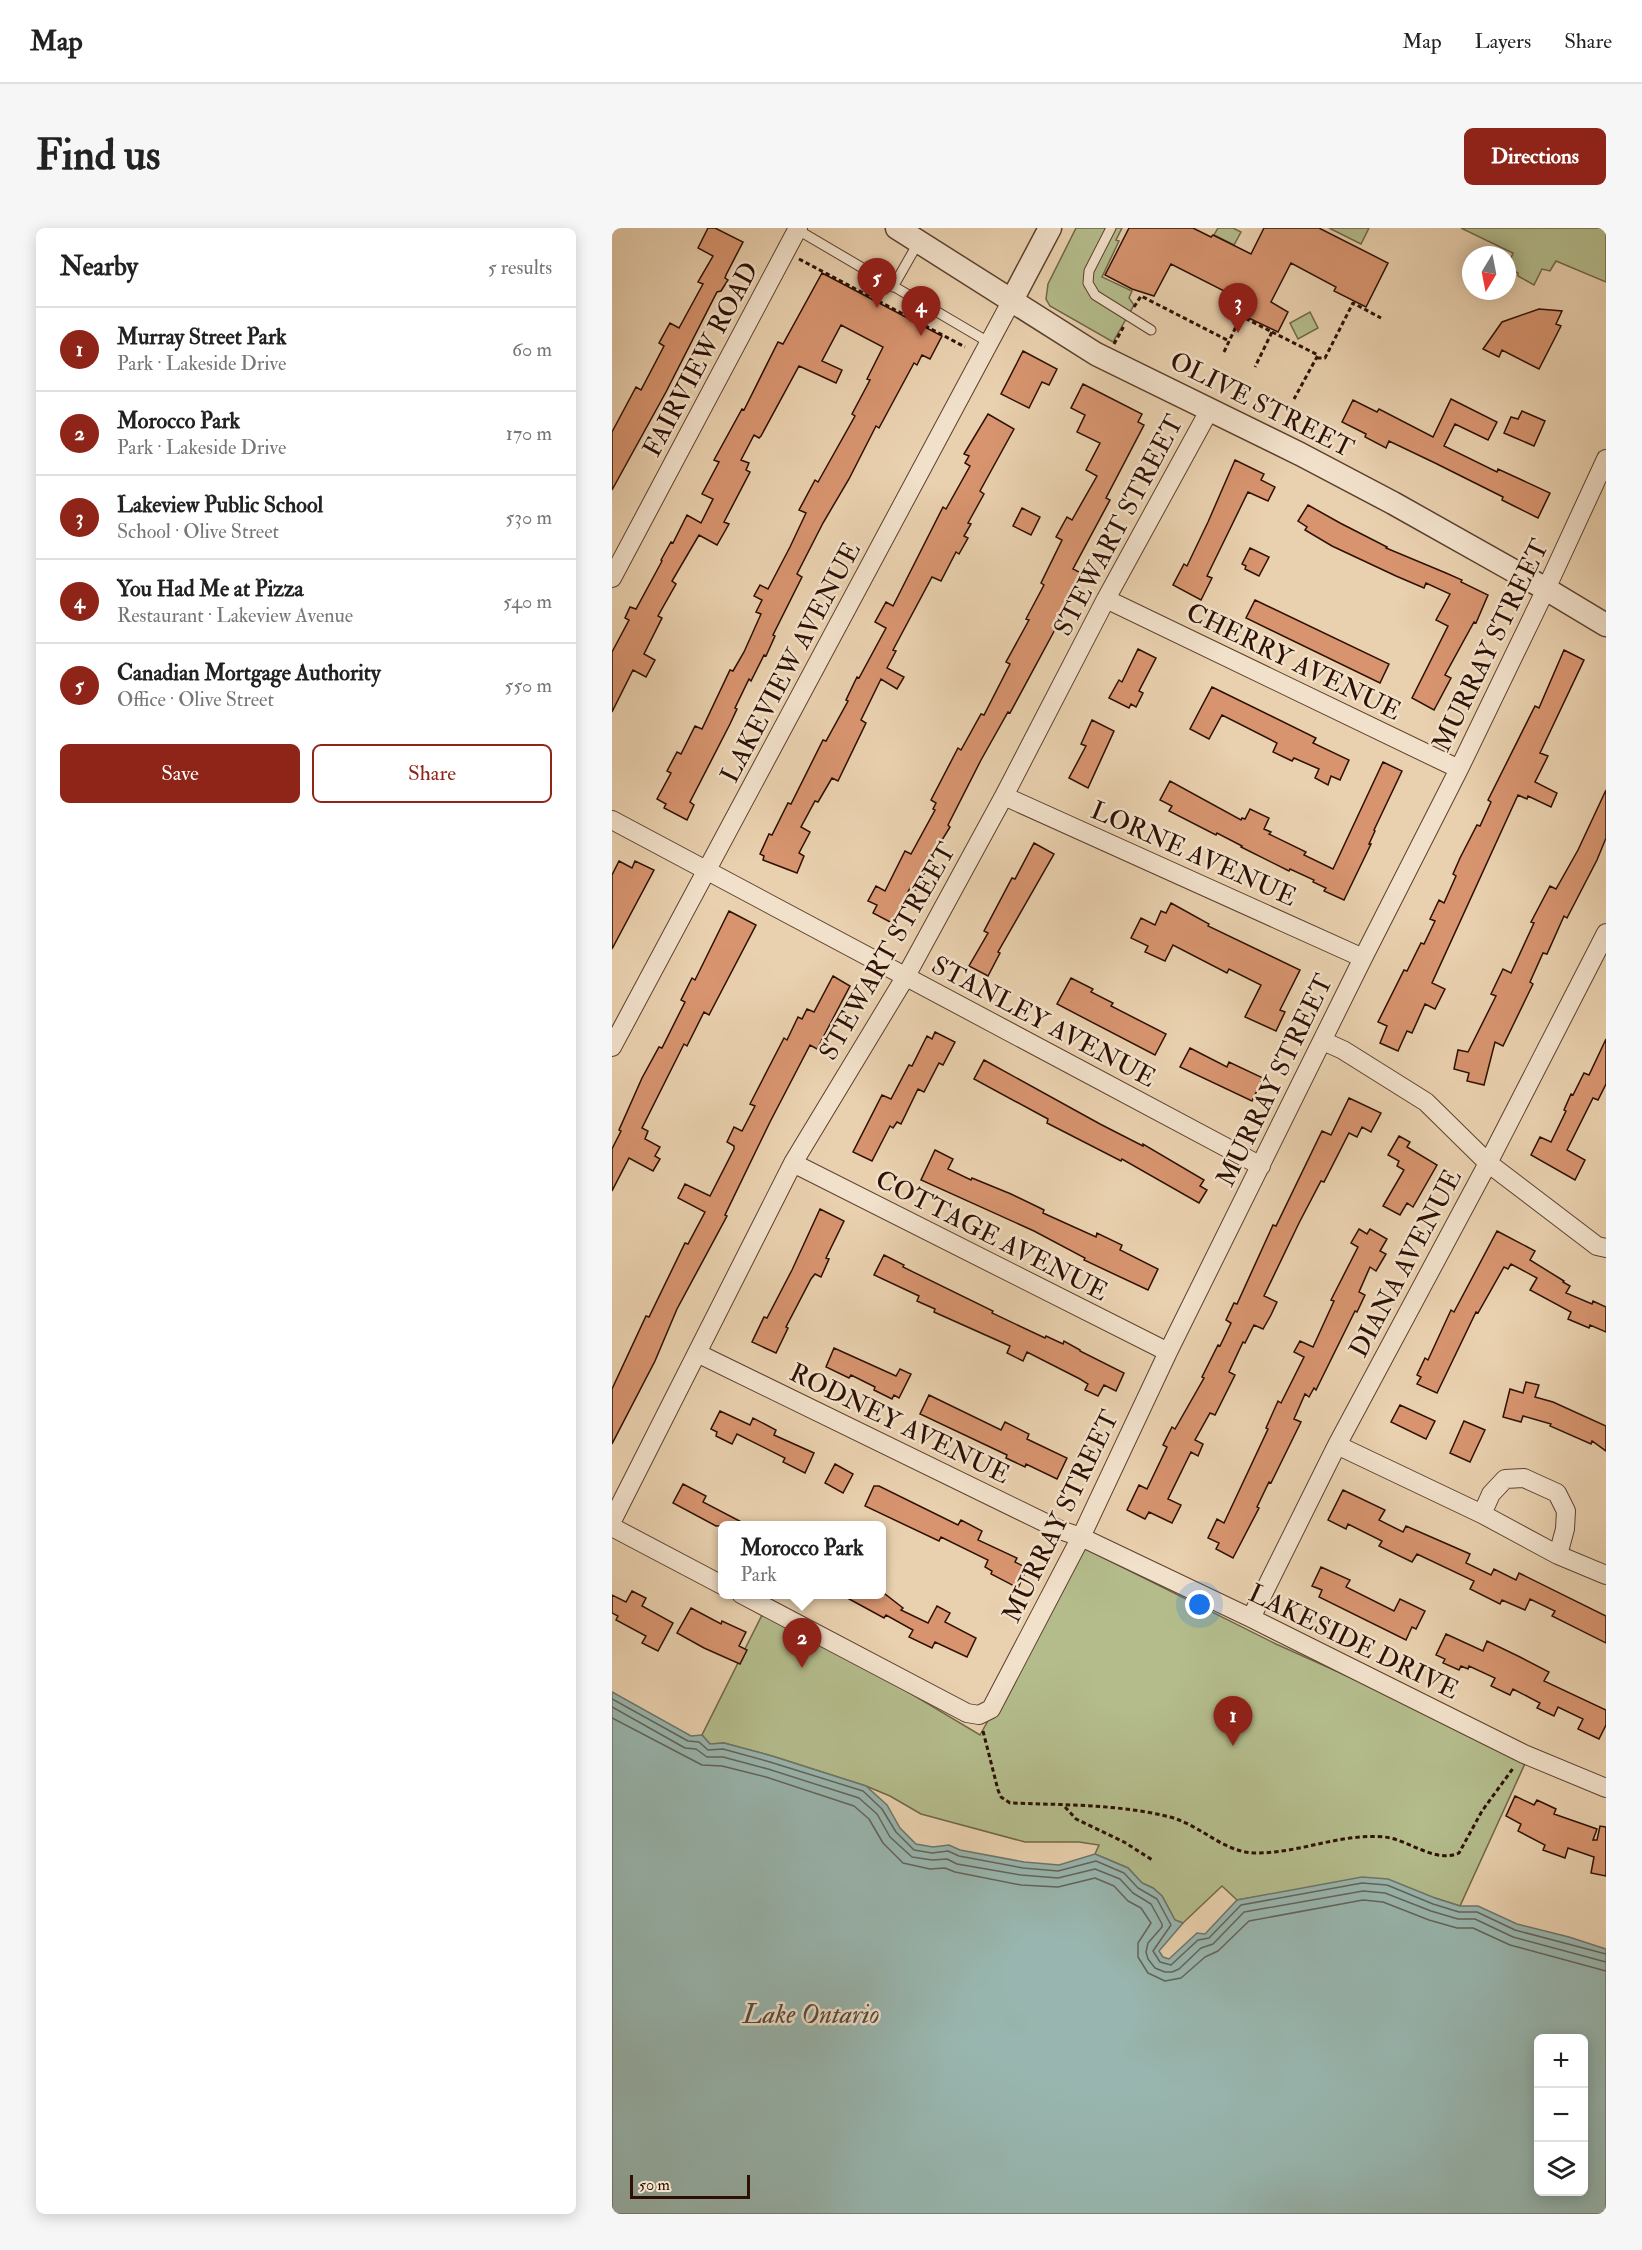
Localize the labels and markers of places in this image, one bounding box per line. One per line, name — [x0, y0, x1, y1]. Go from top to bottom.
pin: 5 — [858, 259, 896, 308]
pin: 3 — [1218, 284, 1258, 333]
pin: 4 — [902, 286, 940, 336]
pin: 2 — [782, 1618, 822, 1668]
pin: 1 — [1214, 1696, 1252, 1746]

